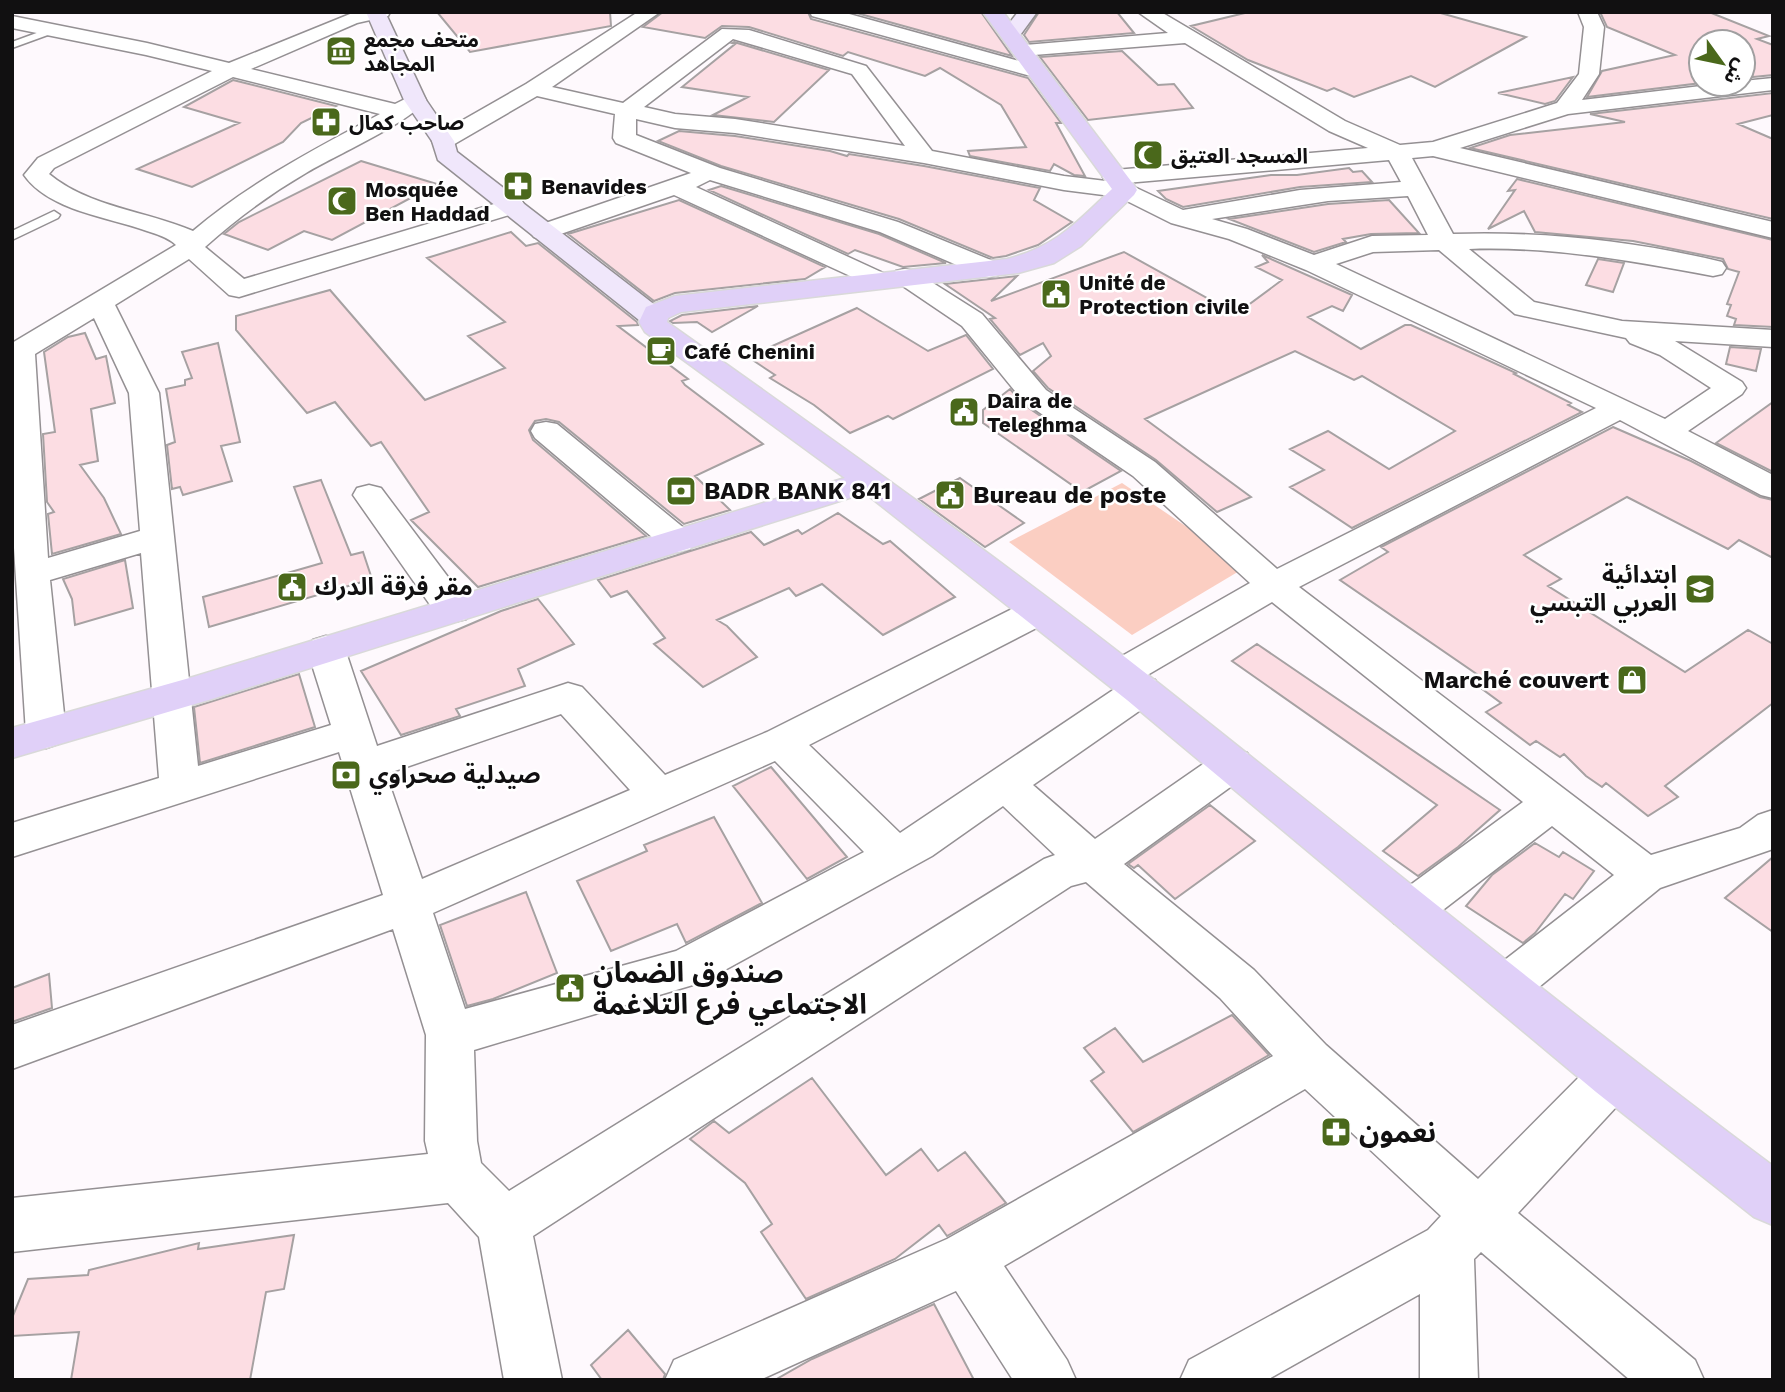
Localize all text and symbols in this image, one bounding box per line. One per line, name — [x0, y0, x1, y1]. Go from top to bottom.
place label: متحف مجمع المجاهد — [364, 27, 479, 76]
north arrow — [1687, 28, 1757, 98]
museum icon: متحف مجمع المجاهد — [324, 34, 358, 68]
text: ش — [1719, 55, 1753, 89]
pharmacy icon: صاحب كمال — [309, 105, 343, 139]
place label: صاحب كمال — [349, 110, 464, 135]
mosque icon: المسجد العتيق — [1131, 138, 1165, 172]
place label: المسجد العتيق — [1171, 143, 1308, 169]
pharmacy icon: Benavides — [501, 169, 535, 203]
place label: Benavides — [541, 174, 647, 199]
place label: Mosquée Ben Haddad — [365, 177, 490, 226]
mosque icon: Mosquée Ben Haddad — [325, 184, 359, 218]
place label: Unité de Protection civile — [1079, 270, 1250, 319]
public building icon: Unité de Protection civile — [1039, 277, 1073, 311]
cafe icon: Café Chenini — [644, 334, 678, 368]
place label: Café Chenini — [684, 339, 815, 364]
place label: Daira de Teleghma — [987, 388, 1088, 437]
public building icon: Daira de Teleghma — [947, 395, 981, 429]
bank icon: BADR BANK 841 — [664, 474, 698, 508]
place label: BADR BANK 841 — [704, 477, 891, 505]
public building icon: Bureau de poste — [933, 478, 967, 512]
place label: Bureau de poste — [973, 481, 1166, 509]
place label: ابتدائية العربي التبسي — [1530, 561, 1677, 623]
public building icon: مقر فرقة الدرك — [275, 570, 309, 604]
school or university icon: ابتدائية العربي التبسي — [1683, 572, 1717, 606]
place label: مقر فرقة الدرك — [315, 573, 473, 601]
shop icon: Marché couvert — [1615, 663, 1649, 697]
place label: Marché couvert — [1423, 666, 1609, 694]
bank icon: صيدلية صحراوي — [329, 758, 363, 792]
place label: صيدلية صحراوي — [369, 761, 541, 795]
place label: صندوق الضمان الاجتماعي فرع التلاغمة — [593, 956, 867, 1026]
public building icon: صندوق الضمان الاجتماعي فرع التلاغمة — [553, 971, 587, 1005]
pharmacy icon: نعمون — [1319, 1115, 1353, 1149]
place label: نعمون — [1359, 1116, 1436, 1149]

